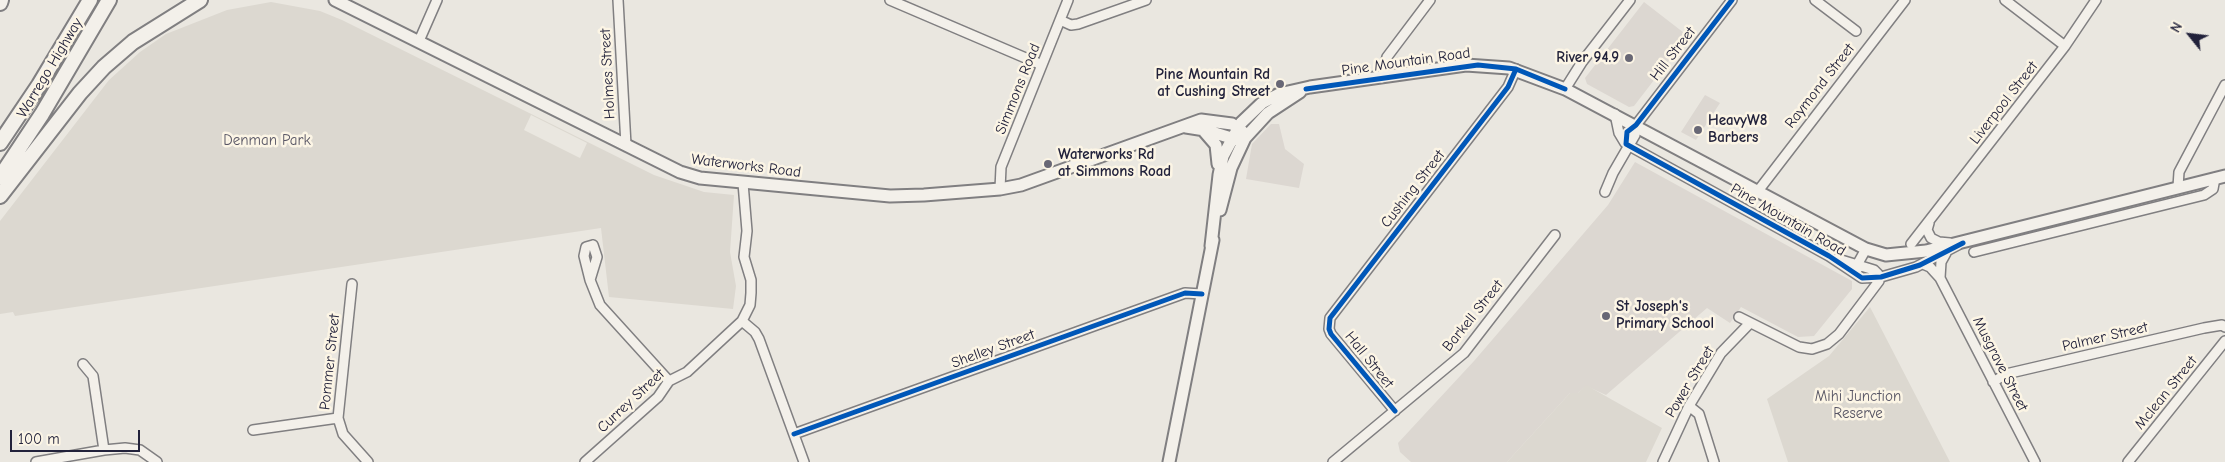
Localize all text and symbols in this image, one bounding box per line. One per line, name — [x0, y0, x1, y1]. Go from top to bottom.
north arrow — [2165, 10, 2215, 60]
street label: Warrego Highway — [13, 15, 87, 121]
text: N — [2167, 19, 2186, 36]
street label: Hill Street — [1646, 23, 1700, 85]
street label: Holmes Street — [597, 28, 619, 120]
street label: Raymond Street — [1781, 40, 1859, 132]
street label: Simmons Road — [992, 41, 1044, 137]
street label: Pine Mountain Road — [1340, 44, 1472, 80]
place label: River 94.9 — [1556, 49, 1619, 67]
marker: River 94.9 — [1623, 52, 1635, 64]
street label: Liverpool Street — [1966, 58, 2042, 148]
place label: Pine Mountain Rd at Cushing Street — [1156, 66, 1270, 101]
marker: Pine Mountain Rd at Cushing Street — [1274, 78, 1286, 90]
place label: HeavyW8 Barbers — [1708, 112, 1767, 147]
marker: HeavyW8 Barbers — [1692, 124, 1704, 136]
park label: Denman Park — [223, 132, 311, 150]
place label: Waterworks Rd at Simmons Road — [1058, 146, 1171, 181]
street label: Cushing Street — [1377, 147, 1449, 231]
street label: Waterworks Road — [690, 150, 802, 182]
marker: Waterworks Rd at Simmons Road — [1042, 158, 1054, 170]
street label: Pine Mountain Road — [1727, 180, 1849, 260]
street label: Barkell Street — [1439, 277, 1507, 355]
place label: St Joseph's Primary School — [1616, 298, 1714, 333]
marker: St Joseph's Primary School — [1600, 310, 1612, 322]
street label: Pommer Street — [316, 313, 344, 411]
street label: Musgrave Street — [1968, 314, 2032, 414]
street label: Palmer Street — [2060, 318, 2150, 356]
street label: Shelley Street — [949, 326, 1037, 372]
street label: Hall Street — [1341, 328, 1397, 392]
street label: Power Street — [1662, 343, 1718, 421]
street label: Mclean Street — [2131, 353, 2201, 433]
street label: Currey Street — [594, 365, 668, 437]
park label: Mihi Junction Reserve — [1815, 388, 1901, 423]
scale bar — [12, 420, 142, 452]
text: 100 m — [18, 430, 60, 448]

